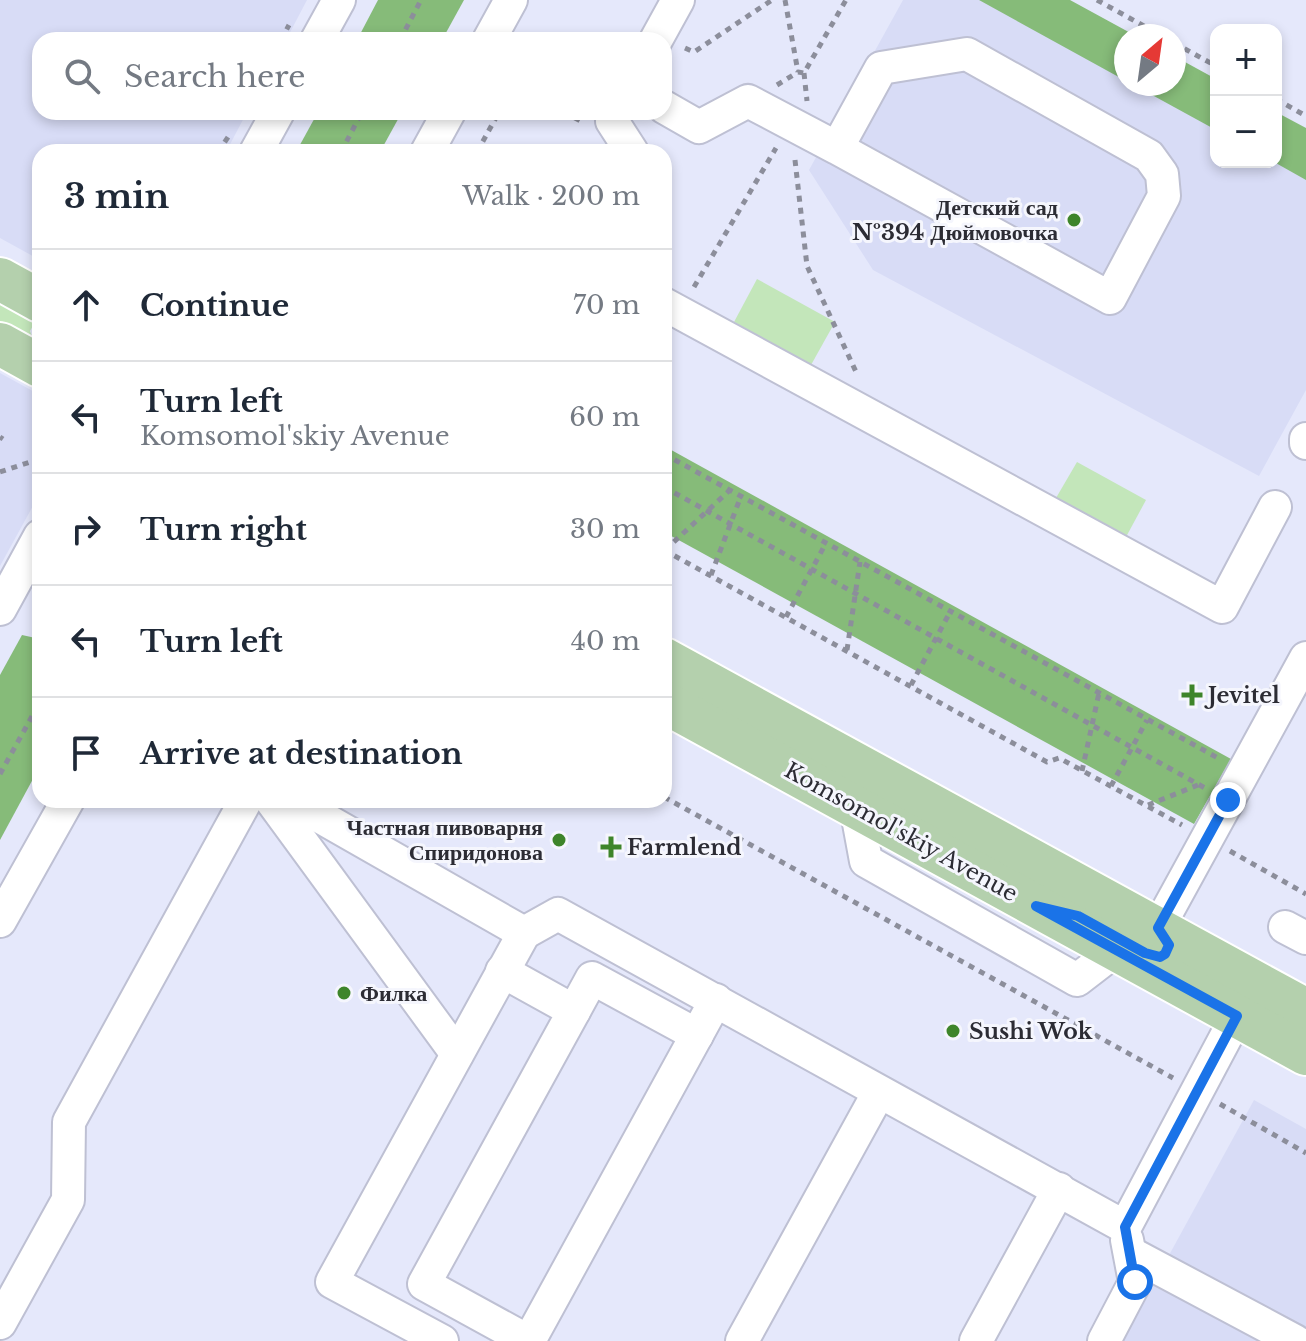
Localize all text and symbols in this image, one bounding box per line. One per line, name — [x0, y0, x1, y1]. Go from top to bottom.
north arrow — [1114, 24, 1186, 96]
map controls — [1210, 24, 1282, 168]
button: + — [1210, 24, 1282, 96]
search box — [32, 32, 672, 120]
icon: search — [60, 54, 104, 98]
text: Search here — [124, 58, 305, 95]
button: − — [1210, 96, 1282, 168]
text: 3 min — [64, 175, 169, 217]
text: Walk · 200 m — [462, 180, 640, 212]
place label: Детский сад №394 Дюймовочка — [852, 194, 1058, 246]
marker: Детский сад №394 Дюймовочка — [1065, 211, 1083, 229]
icon: ahead — [64, 283, 108, 327]
text: Continue — [140, 287, 289, 324]
text: 70 m — [573, 289, 640, 321]
text: Turn left — [140, 383, 283, 420]
icon: left — [64, 395, 108, 439]
text: 60 m — [569, 401, 640, 433]
text: Komsomol'skiy Avenue — [140, 420, 450, 452]
icon: right — [64, 507, 108, 551]
text: Turn right — [140, 511, 307, 548]
text: 30 m — [570, 513, 640, 545]
icon: left — [64, 619, 108, 663]
text: Turn left — [140, 623, 283, 660]
text: 40 m — [571, 625, 640, 657]
place label: Jevitel — [1204, 682, 1280, 709]
marker: Jevitel — [1183, 686, 1201, 704]
icon: arrive — [64, 731, 108, 775]
text: Arrive at destination — [140, 735, 463, 772]
street label: Komsomol'skiy Avenue — [780, 757, 1022, 907]
route end — [1210, 782, 1246, 818]
place label: Частная пивоварня Спиридонова — [347, 814, 543, 866]
marker: Частная пивоварня Спиридонова — [550, 831, 568, 849]
place label: Farmlend — [627, 834, 741, 861]
marker: Farmlend — [602, 838, 620, 856]
place label: Филка — [360, 980, 427, 1007]
marker: Филка — [335, 984, 353, 1002]
place label: Sushi Wok — [969, 1018, 1093, 1045]
marker: Sushi Wok — [944, 1022, 962, 1040]
route start — [1117, 1264, 1153, 1300]

